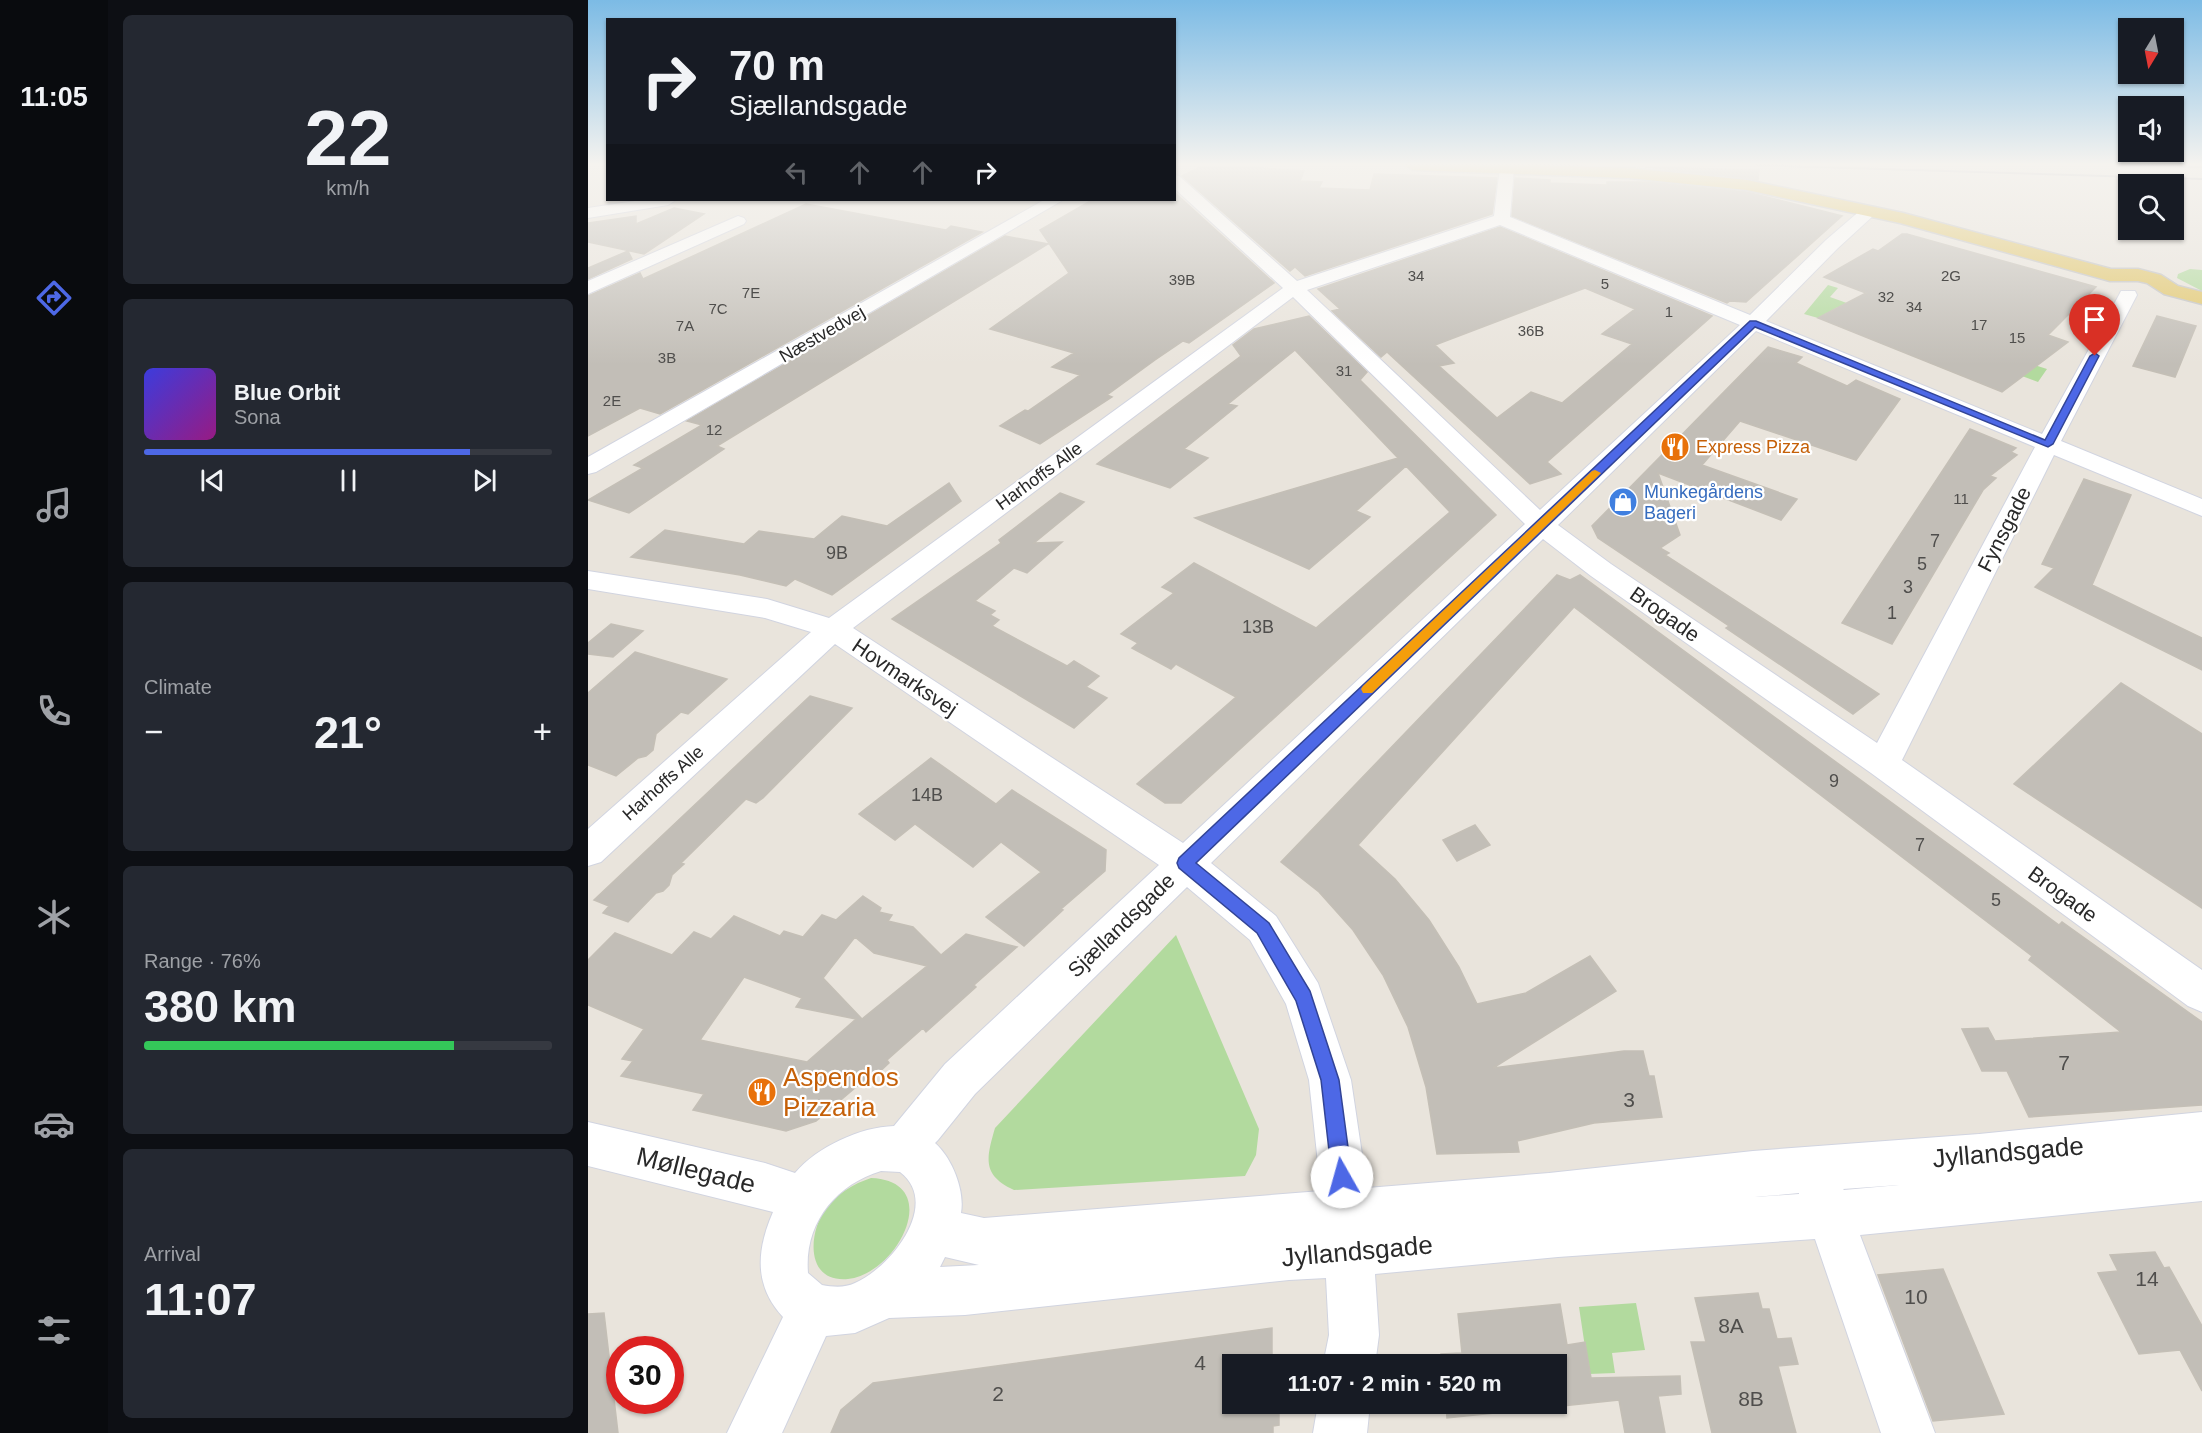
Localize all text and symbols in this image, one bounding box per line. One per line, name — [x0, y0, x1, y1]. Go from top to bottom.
north arrow — [2118, 18, 2184, 84]
map controls — [2118, 18, 2184, 240]
icon: right — [630, 42, 708, 120]
text: 70 m — [729, 42, 825, 89]
text: 11:05 — [20, 82, 88, 112]
text: Sjællandsgade — [729, 91, 908, 121]
text: 22 — [305, 94, 391, 182]
button: sound — [2118, 96, 2184, 162]
icon: left — [780, 156, 813, 189]
icon: ahead — [843, 156, 876, 189]
icon: ahead — [906, 156, 939, 189]
icon: right — [969, 156, 1002, 189]
button: search — [2118, 174, 2184, 240]
text: km/h — [326, 177, 370, 199]
house number: 34 — [1408, 267, 1424, 284]
house number: 2G — [1941, 267, 1961, 284]
house number: 39B — [1169, 271, 1195, 288]
house number: 5 — [1601, 275, 1609, 292]
icon: directions — [33, 277, 75, 319]
house number: 7E — [742, 284, 760, 301]
house number: 32 — [1878, 288, 1894, 305]
pin — [2069, 294, 2120, 356]
house number: 34 — [1906, 298, 1922, 315]
house number: 7C — [708, 300, 728, 317]
street label: Næstvedvej — [776, 302, 868, 366]
house number: 1 — [1665, 303, 1673, 320]
icon: arrive — [2078, 303, 2111, 336]
house number: 17 — [1971, 316, 1987, 333]
house number: 7A — [676, 317, 694, 334]
house number: 36B — [1518, 322, 1544, 339]
house number: 15 — [2009, 329, 2025, 346]
house number: 3B — [658, 349, 676, 366]
house number: 31 — [1336, 362, 1352, 379]
text: Blue Orbit — [234, 380, 340, 405]
house number: 2E — [603, 392, 621, 409]
text: Sona — [234, 406, 281, 428]
house number: 12 — [706, 421, 722, 438]
restaurant icon: Express Pizza — [1659, 431, 1691, 463]
place label: Express Pizza — [1696, 437, 1811, 457]
street label: Harhoffs Alle — [992, 438, 1086, 514]
icon: previous — [196, 464, 229, 497]
icon: pause — [332, 464, 365, 497]
icon: next — [468, 464, 501, 497]
place label: Munkegårdens Bageri — [1644, 482, 1763, 523]
street label: Fynsgade — [1973, 483, 2035, 575]
icon: music — [33, 484, 75, 526]
shop icon: Munkegårdens Bageri — [1607, 486, 1639, 518]
house number: 11 — [1953, 490, 1969, 507]
house number: 7 — [1930, 531, 1940, 551]
house number: 9B — [826, 543, 848, 563]
house number: 5 — [1917, 554, 1927, 574]
house number: 3 — [1903, 577, 1913, 597]
street label: Brogade — [1626, 582, 1704, 646]
house number: 1 — [1887, 603, 1897, 623]
house number: 13B — [1242, 617, 1274, 637]
street label: Hovmarksvej — [848, 634, 962, 720]
text: Climate — [144, 676, 212, 698]
icon: phone — [33, 690, 75, 732]
text: 21° — [314, 707, 382, 758]
text: − — [144, 713, 163, 750]
text: + — [533, 713, 552, 750]
street label: Harhoffs Alle — [619, 742, 707, 824]
house number: 9 — [1829, 771, 1839, 791]
house number: 14B — [911, 785, 943, 805]
house number: 7 — [1915, 835, 1925, 855]
street label: Brogade — [2024, 861, 2102, 927]
street label: Sjællandsgade — [1063, 868, 1179, 982]
house number: 5 — [1991, 890, 2001, 910]
icon: climate — [33, 896, 75, 938]
text: Range · 76% — [144, 950, 261, 972]
text: 380 km — [144, 981, 297, 1032]
house number: 7 — [2058, 1051, 2070, 1074]
place label: Aspendos Pizzaria — [783, 1062, 899, 1122]
restaurant icon: Aspendos Pizzaria — [746, 1076, 778, 1108]
house number: 3 — [1623, 1088, 1635, 1111]
icon: car — [33, 1103, 75, 1145]
street label: Jyllandsgade — [1931, 1130, 2085, 1174]
street label: Møllegade — [633, 1141, 759, 1199]
position arrow — [1310, 1145, 1374, 1209]
street label: Jyllandsgade — [1280, 1229, 1434, 1273]
text: Arrival — [144, 1243, 201, 1265]
house number: 14 — [2135, 1267, 2159, 1290]
text: 11:07 — [144, 1274, 257, 1325]
house number: 10 — [1904, 1285, 1928, 1308]
icon: filters — [33, 1309, 75, 1351]
house number: 8A — [1718, 1314, 1744, 1337]
speed limit sign: 30 — [606, 1336, 684, 1414]
house number: 4 — [1194, 1351, 1206, 1374]
text: 11:07 · 2 min · 520 m — [1288, 1371, 1502, 1396]
house number: 2 — [992, 1382, 1004, 1405]
house number: 8B — [1738, 1387, 1764, 1410]

